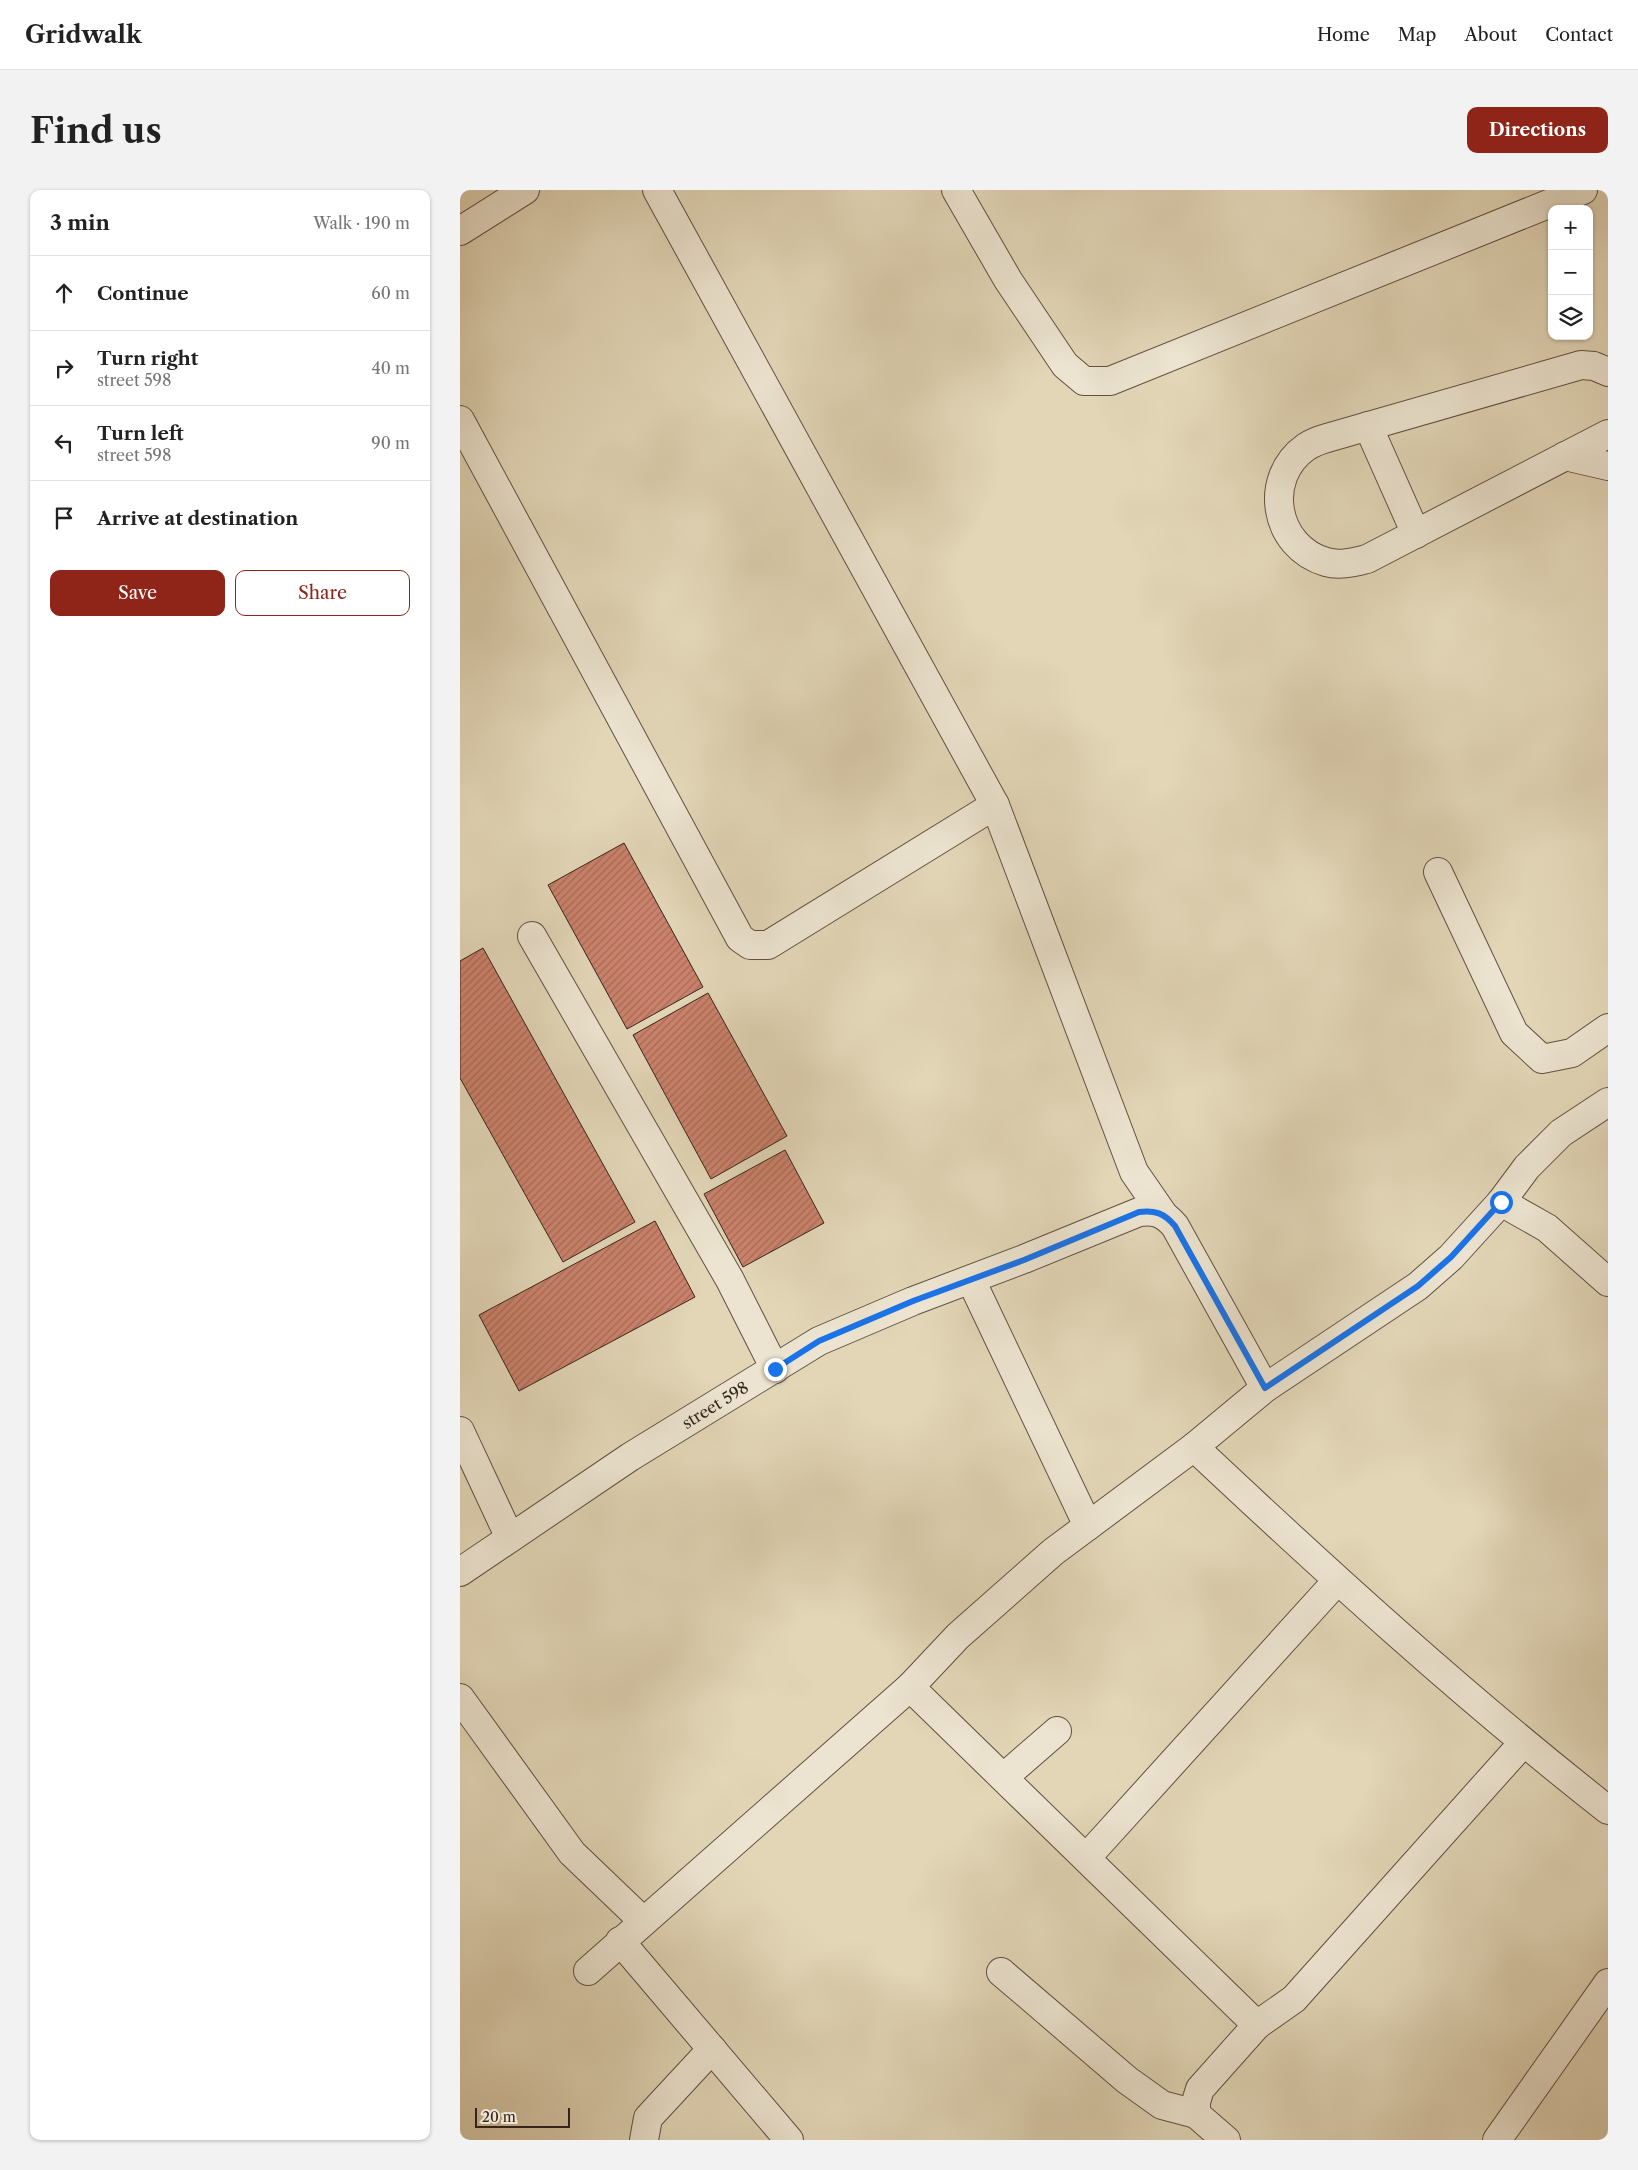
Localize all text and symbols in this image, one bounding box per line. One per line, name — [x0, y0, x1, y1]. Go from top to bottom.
text: Gridwalk — [25, 20, 142, 49]
text: Home — [1317, 24, 1370, 46]
text: Map — [1398, 24, 1436, 46]
text: About — [1464, 24, 1517, 46]
text: Contact — [1545, 24, 1613, 46]
button: Directions — [1467, 107, 1608, 153]
text: Find us — [30, 109, 162, 152]
map controls — [1548, 205, 1593, 340]
button: + — [1548, 205, 1593, 250]
text: 3 min — [50, 210, 110, 235]
text: Walk · 190 m — [313, 213, 410, 233]
button: − — [1548, 250, 1593, 295]
icon: ahead — [50, 279, 78, 307]
text: Continue — [97, 282, 189, 305]
text: 60 m — [371, 283, 410, 303]
button: layers — [1548, 295, 1593, 340]
text: Turn right — [97, 347, 198, 370]
icon: right — [50, 354, 78, 382]
text: 40 m — [371, 358, 410, 378]
text: street 598 — [97, 370, 171, 390]
text: Turn left — [97, 422, 184, 445]
icon: left — [50, 429, 78, 457]
text: 90 m — [371, 433, 410, 453]
text: street 598 — [97, 445, 171, 465]
icon: arrive — [50, 504, 78, 532]
text: Arrive at destination — [97, 507, 298, 530]
button: Save — [50, 570, 225, 616]
button: Share — [235, 570, 410, 616]
route start — [1490, 1191, 1513, 1214]
route end — [764, 1358, 787, 1381]
street label: street 598 — [678, 1377, 752, 1433]
scale bar — [475, 2105, 570, 2128]
text: 20 m — [482, 2108, 516, 2126]

